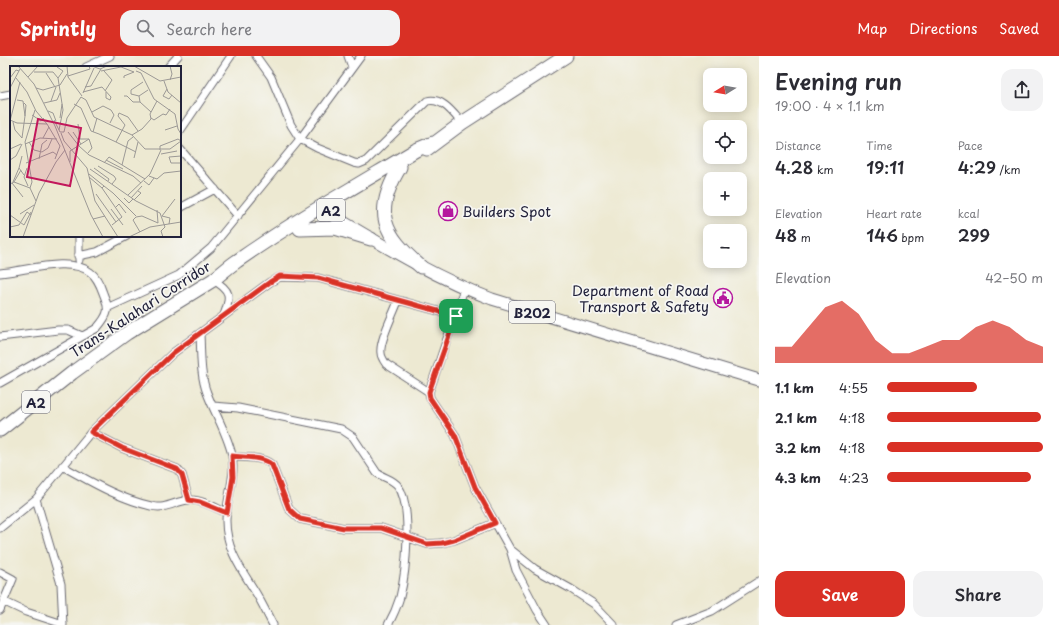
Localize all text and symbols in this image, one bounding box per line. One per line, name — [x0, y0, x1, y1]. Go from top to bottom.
search box — [120, 10, 400, 46]
text: Sprintly — [20, 14, 96, 42]
icon: search — [134, 17, 156, 39]
text: Search here — [166, 17, 252, 40]
text: Map — [857, 18, 887, 39]
text: Directions — [909, 18, 977, 39]
text: Saved — [999, 18, 1039, 39]
text: Evening run — [775, 64, 902, 97]
inset map — [10, 66, 181, 237]
north arrow — [703, 68, 747, 112]
map controls — [703, 68, 747, 268]
button: share — [1001, 69, 1043, 111]
text: 19:00 · 4 × 1.1 km — [775, 96, 885, 115]
button: locate — [703, 120, 747, 164]
text: Distance — [775, 137, 821, 154]
text: Time — [866, 137, 892, 154]
text: Pace — [958, 137, 982, 154]
text: 4.28 — [775, 154, 813, 180]
text: 19:11 — [866, 154, 904, 180]
text: 4:29 — [958, 154, 996, 180]
text: km — [813, 161, 833, 178]
text: /km — [996, 161, 1021, 178]
button: + — [703, 172, 747, 216]
road number: A2 — [317, 199, 345, 221]
shop icon: Builders Spot — [437, 200, 459, 222]
place label: Builders Spot — [462, 201, 551, 222]
text: Elevation — [775, 205, 822, 222]
text: Heart rate — [866, 205, 922, 222]
text: kcal — [958, 205, 980, 222]
text: 48 — [775, 222, 797, 248]
text: 146 — [866, 222, 898, 248]
text: 299 — [958, 222, 990, 248]
button: − — [703, 224, 747, 268]
text: m — [797, 229, 811, 246]
text: bpm — [898, 229, 924, 246]
street label: Trans-Kalahari Corridor — [65, 255, 215, 362]
text: Elevation — [775, 268, 831, 287]
text: 42–50 m — [985, 268, 1043, 287]
place label: Department of Road Transport & Safety — [572, 280, 709, 317]
public building icon: Department of Road Transport & Safety — [712, 287, 734, 309]
pin — [439, 299, 473, 333]
road number: B202 — [509, 301, 555, 323]
icon: arrive — [445, 305, 467, 327]
text: 1.1 km — [775, 378, 814, 397]
text: 4:55 — [839, 378, 868, 397]
road number: A2 — [22, 391, 50, 413]
text: 2.1 km — [775, 408, 817, 427]
text: 4:18 — [839, 408, 865, 427]
text: 3.2 km — [775, 438, 821, 457]
text: 4:18 — [839, 438, 865, 457]
text: 4.3 km — [775, 468, 821, 487]
text: 4:23 — [839, 468, 869, 487]
button: Save — [775, 571, 905, 617]
button: Share — [913, 571, 1043, 617]

